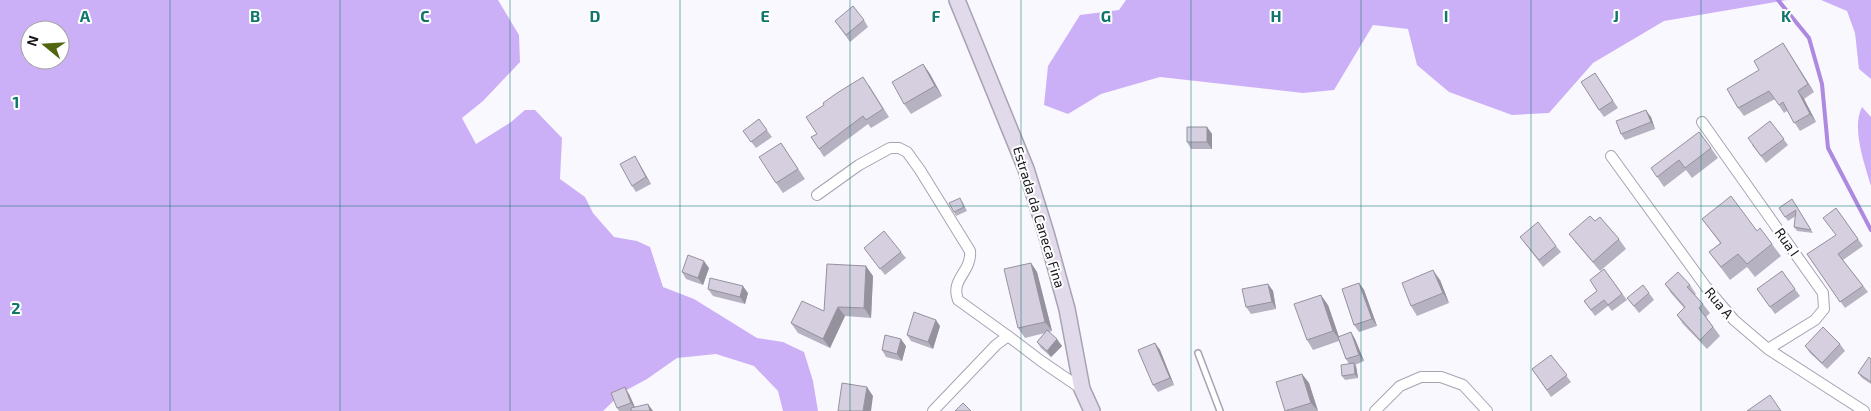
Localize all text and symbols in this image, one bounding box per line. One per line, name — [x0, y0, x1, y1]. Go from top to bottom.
text: A — [80, 6, 91, 25]
text: B — [250, 6, 260, 25]
text: C — [420, 6, 430, 25]
text: D — [590, 6, 601, 25]
text: E — [760, 6, 770, 25]
text: F — [932, 6, 941, 25]
text: G — [1101, 6, 1111, 25]
text: H — [1270, 6, 1282, 25]
text: I — [1444, 6, 1448, 25]
text: J — [1613, 6, 1619, 25]
text: K — [1781, 6, 1792, 25]
north arrow — [20, 20, 70, 70]
text: N — [23, 33, 42, 48]
text: 1 — [13, 92, 19, 111]
street label: Estrada da Caneca Fina — [1010, 144, 1069, 290]
street label: Rua I — [1772, 224, 1803, 259]
street label: Rua A — [1701, 283, 1738, 322]
text: 2 — [11, 298, 21, 317]

